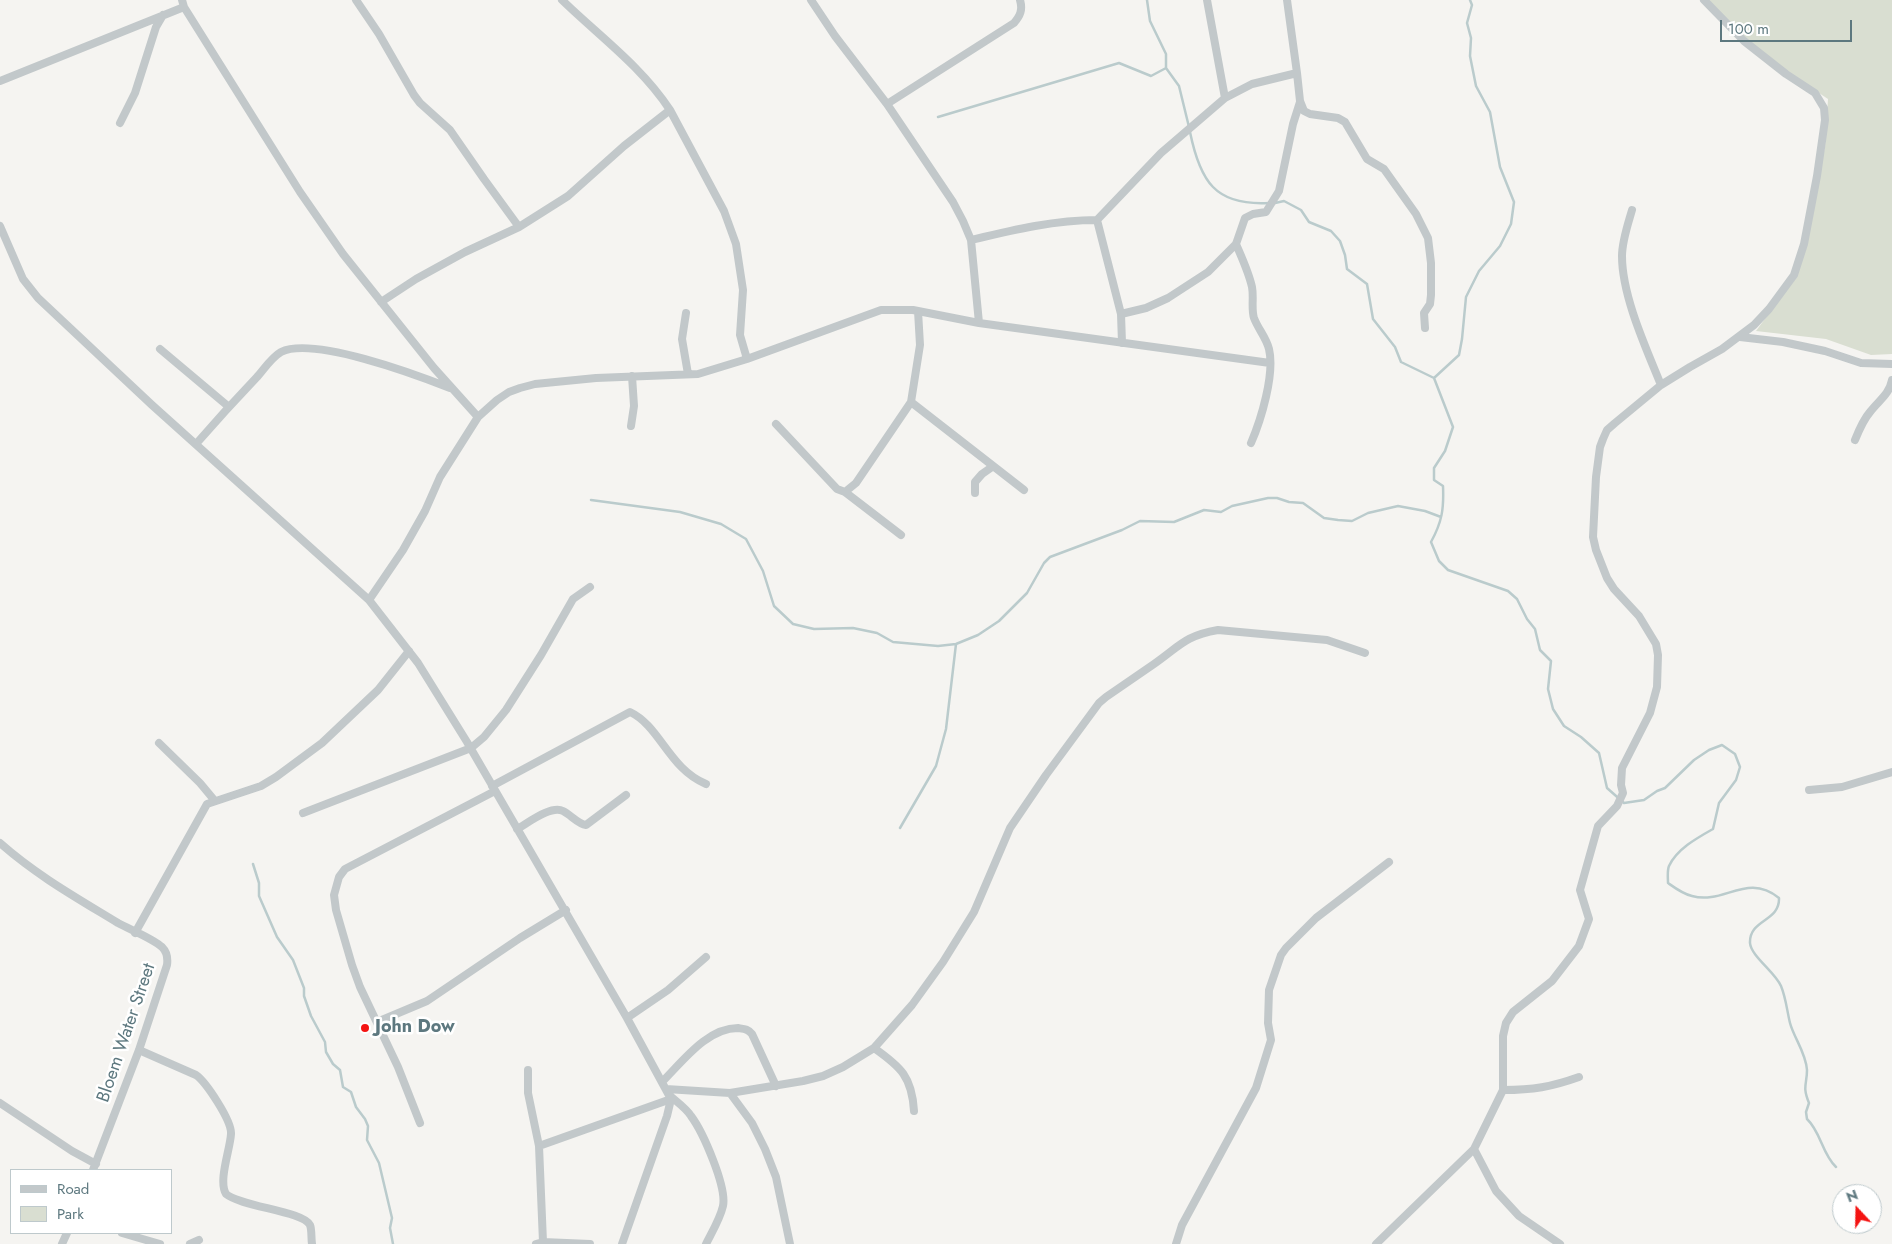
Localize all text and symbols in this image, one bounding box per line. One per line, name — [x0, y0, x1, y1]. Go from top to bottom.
scale bar — [1722, 10, 1854, 42]
text: 100 m — [1728, 18, 1769, 40]
street label: Bloem Water Street — [93, 961, 161, 1105]
place label: John Dow — [375, 1017, 455, 1039]
marker: John Dow — [359, 1022, 371, 1034]
legend — [10, 1169, 172, 1234]
text: Road — [57, 1178, 89, 1200]
north arrow — [1832, 1184, 1882, 1234]
text: N — [1843, 1185, 1861, 1207]
text: Park — [57, 1203, 84, 1225]

